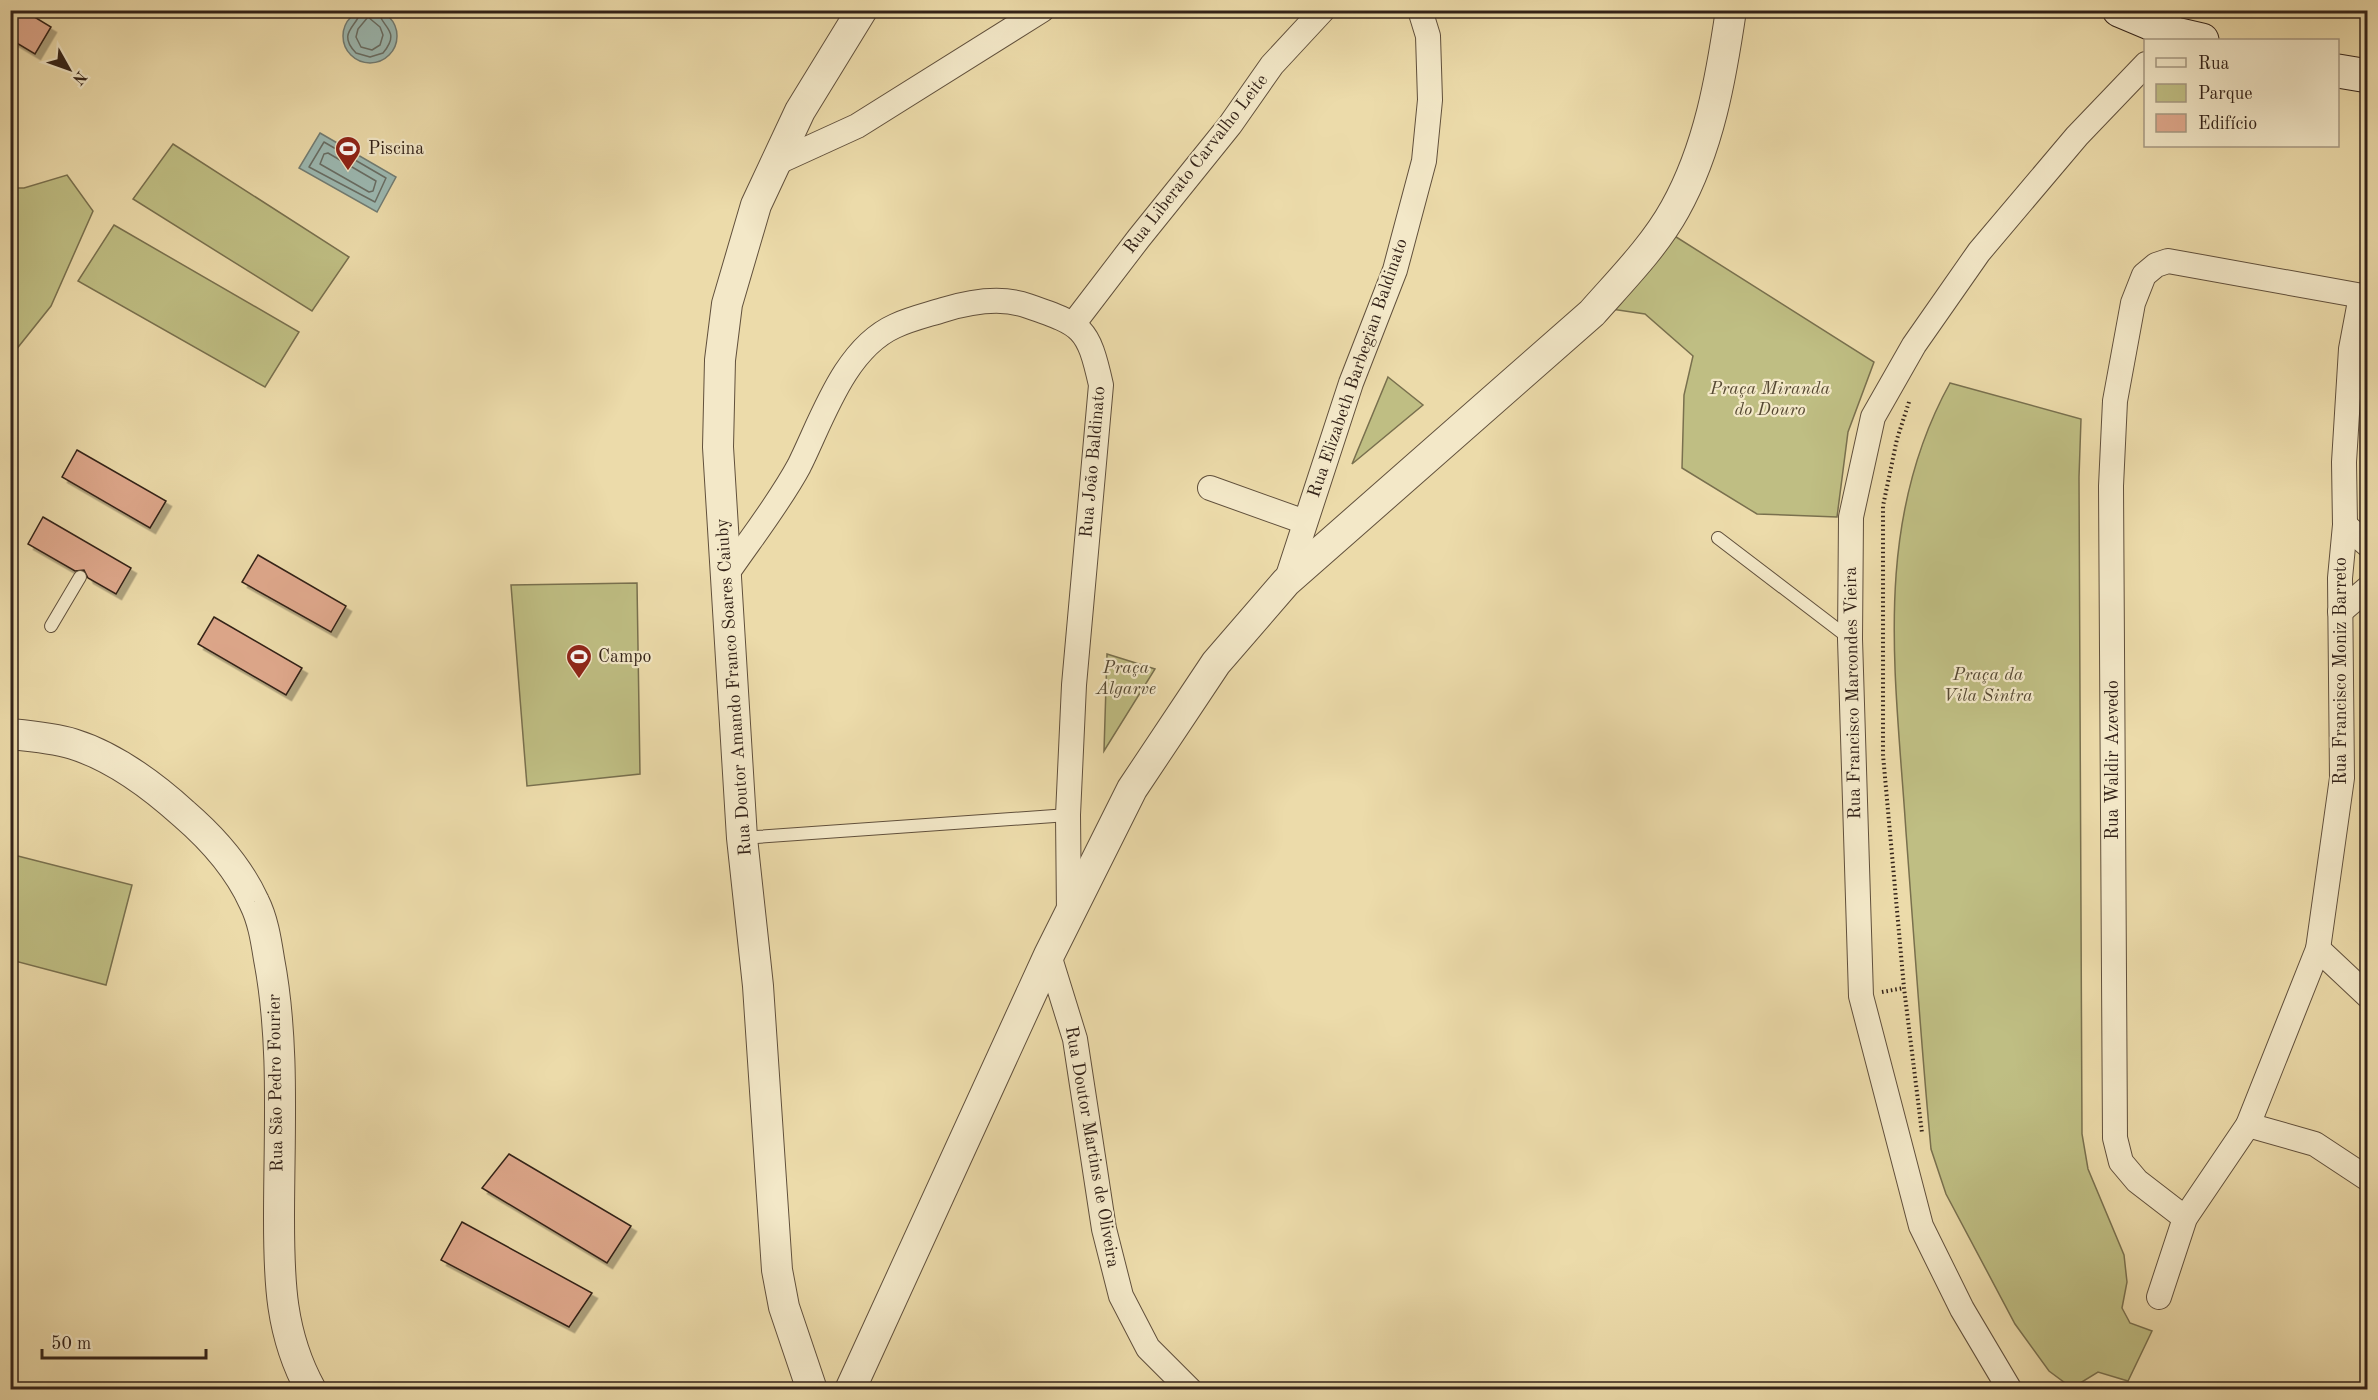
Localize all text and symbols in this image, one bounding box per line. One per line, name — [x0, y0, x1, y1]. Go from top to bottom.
north arrow — [39, 39, 99, 99]
legend — [2144, 39, 2339, 147]
text: Rua — [2198, 55, 2229, 73]
text: N — [68, 68, 89, 88]
street label: Rua Liberato Carvalho Leite — [1121, 71, 1271, 257]
text: Parque — [2198, 85, 2253, 103]
text: Edifício — [2198, 115, 2257, 133]
sports icon: Piscina — [333, 134, 363, 172]
place label: Piscina — [368, 140, 424, 158]
street label: Rua Elizabeth Barbegian Baldinato — [1305, 236, 1411, 500]
park label: Praça Miranda do Douro — [1709, 380, 1831, 419]
street label: Rua João Baldinato — [1077, 385, 1109, 539]
street label: Rua Doutor Amando Franco Soares Caiuby — [713, 517, 755, 856]
street label: Rua Francisco Moniz Barreto — [2332, 557, 2350, 785]
street label: Rua Francisco Marcondes Vieira — [1842, 566, 1864, 819]
sports icon: Campo — [564, 642, 594, 680]
place label: Campo — [598, 648, 652, 666]
park label: Praça Algarve — [1095, 659, 1156, 698]
park label: Praça da Vila Sintra — [1943, 666, 2033, 705]
street label: Rua Waldir Azevedo — [2104, 680, 2122, 840]
street label: Rua São Pedro Fourier — [265, 993, 287, 1172]
street label: Rua Doutor Martins de Oliveira — [1062, 1025, 1122, 1269]
scale bar — [42, 1322, 206, 1360]
text: 50 m — [51, 1335, 91, 1353]

